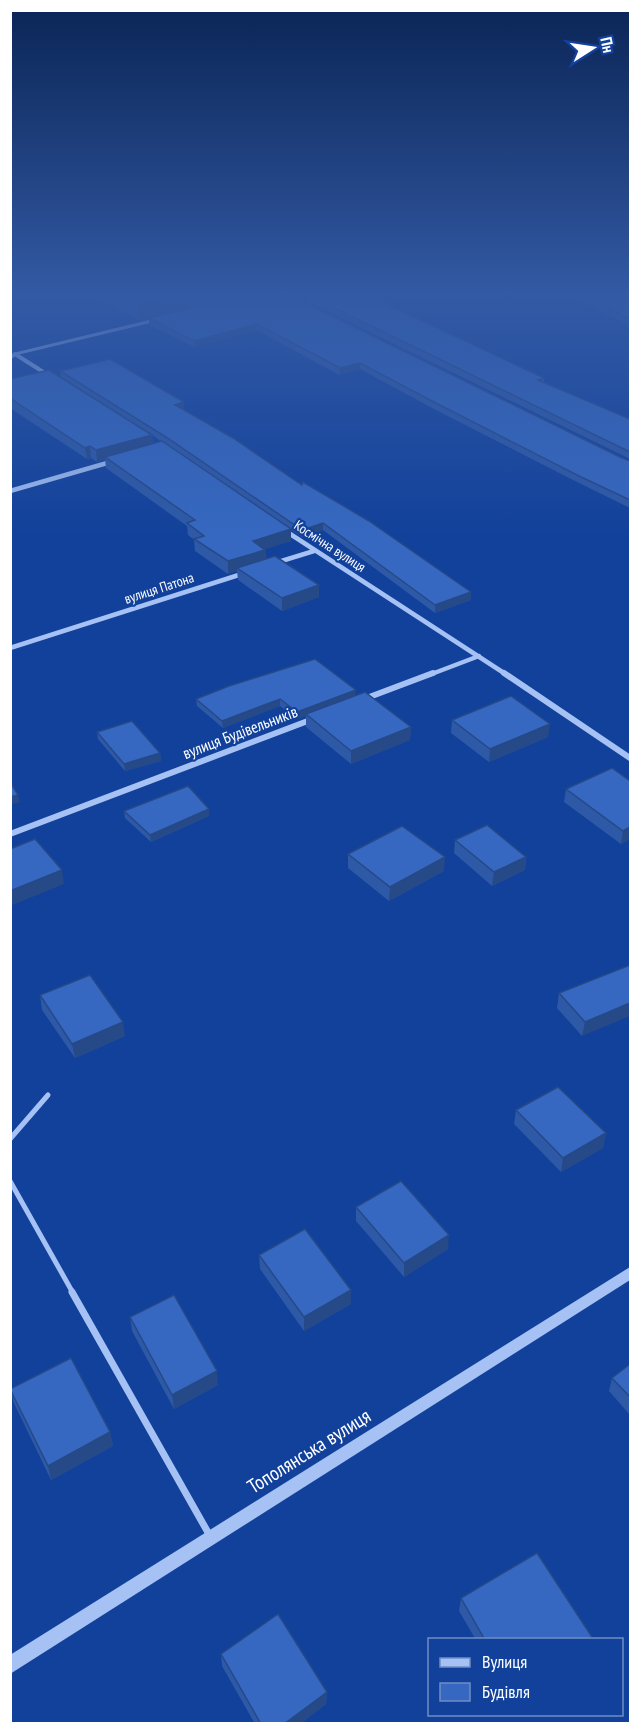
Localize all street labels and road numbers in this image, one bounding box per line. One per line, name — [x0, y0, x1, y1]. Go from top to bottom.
street label: Космічна вулиця — [291, 516, 369, 576]
street label: вулиця Патона — [122, 568, 196, 608]
street label: вулиця Будівельників — [180, 701, 300, 763]
street label: Тополянська вулиця — [242, 1403, 376, 1499]

